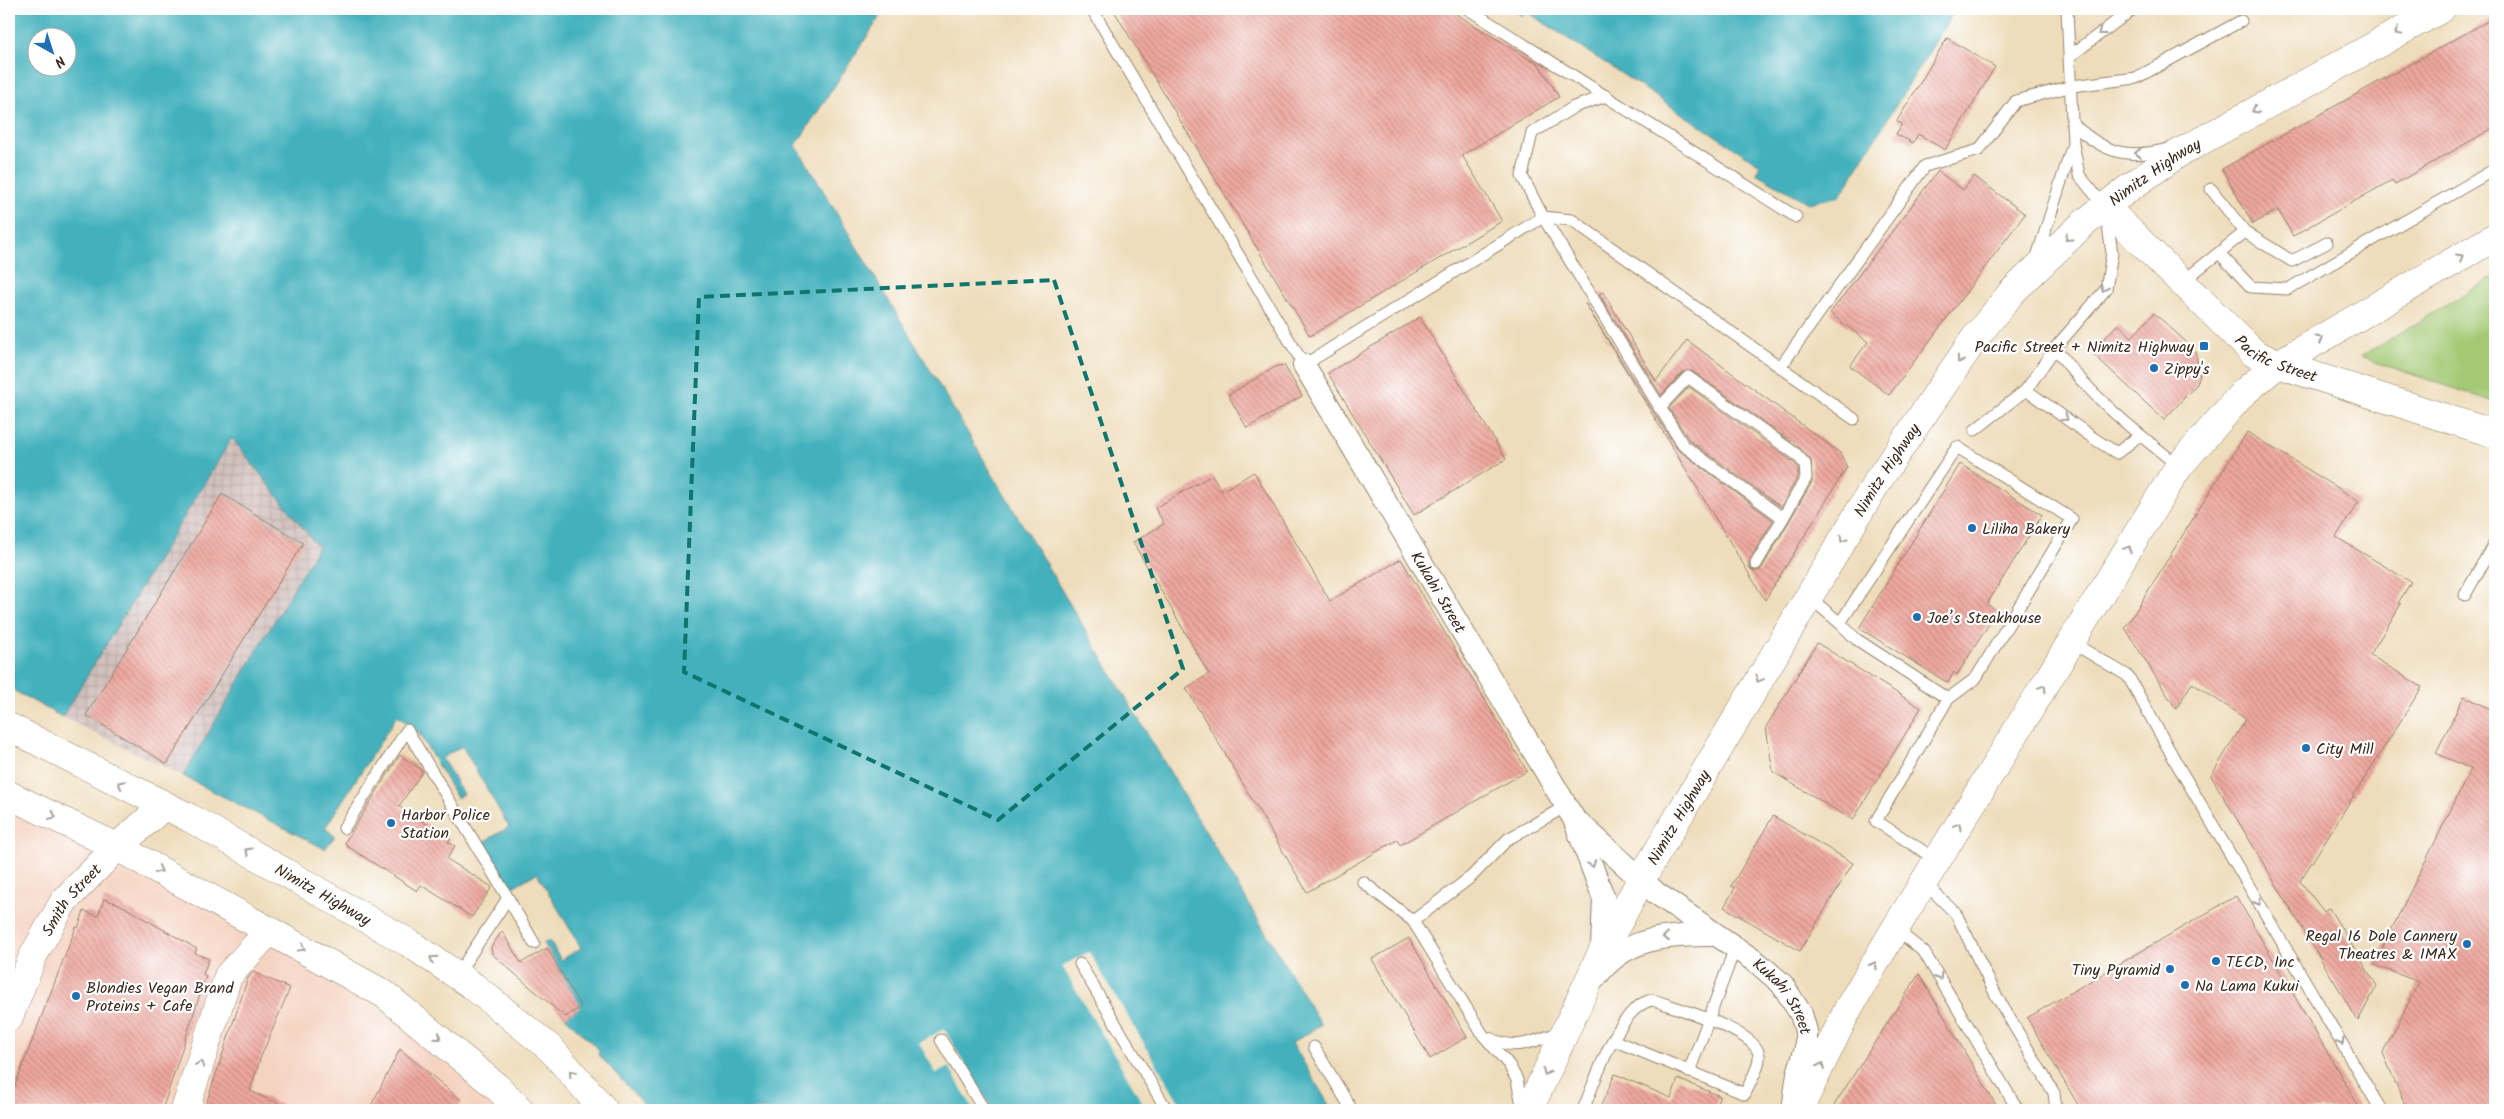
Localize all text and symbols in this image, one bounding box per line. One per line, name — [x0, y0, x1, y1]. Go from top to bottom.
one-way arrow — [2097, 26, 2107, 35]
one-way arrow — [2394, 26, 2403, 36]
north arrow — [28, 28, 78, 78]
text: N — [49, 50, 70, 73]
one-way arrow — [2251, 104, 2260, 114]
street label: Nimitz Highway — [2104, 132, 2206, 213]
one-way arrow — [2133, 148, 2141, 158]
one-way arrow — [2064, 232, 2073, 241]
one-way arrow — [2455, 254, 2464, 264]
one-way arrow — [2100, 283, 2110, 292]
street label: Pacific Street — [2228, 329, 2321, 390]
place label: Pacific Street + Nimitz Highway — [1975, 335, 2194, 360]
one-way arrow — [2315, 335, 2324, 345]
marker: Pacific Street + Nimitz Highway — [2198, 340, 2210, 352]
one-way arrow — [1957, 354, 1966, 363]
place label: Zippy's — [2164, 357, 2210, 382]
marker: Zippy's — [2148, 362, 2160, 374]
one-way arrow — [2059, 412, 2069, 421]
street label: Nimitz Highway — [1848, 418, 1928, 522]
place label: Liliha Bakery — [1982, 517, 2070, 542]
marker: Liliha Bakery — [1966, 522, 1978, 534]
one-way arrow — [1839, 534, 1849, 543]
one-way arrow — [2121, 546, 2131, 555]
street label: Kukahi Street — [1403, 547, 1472, 639]
place label: Joe’s Steakhouse — [1927, 606, 2041, 631]
marker: Joe’s Steakhouse — [1911, 611, 1923, 623]
one-way arrow — [1756, 674, 1766, 683]
one-way arrow — [2036, 684, 2046, 693]
place label: City Mill — [2316, 737, 2374, 762]
marker: City Mill — [2300, 742, 2312, 754]
street label: Nimitz Highway — [1641, 765, 1718, 870]
one-way arrow — [117, 780, 126, 790]
place label: Harbor Police Station — [401, 803, 490, 846]
one-way arrow — [48, 810, 57, 820]
marker: Harbor Police Station — [385, 817, 397, 829]
one-way arrow — [1952, 823, 1961, 832]
one-way arrow — [244, 847, 253, 857]
street label: Smith Street — [36, 858, 109, 941]
street label: Nimitz Highway — [270, 858, 376, 933]
one-way arrow — [1586, 859, 1596, 868]
one-way arrow — [154, 864, 163, 874]
one-way arrow — [2252, 897, 2262, 906]
place label: Regal 16 Dole Cannery Theatres & IMAX — [2305, 924, 2458, 967]
one-way arrow — [1662, 931, 1670, 942]
marker: Regal 16 Dole Cannery Theatres & IMAX — [2461, 938, 2473, 950]
one-way arrow — [297, 942, 306, 952]
place label: TECD, Inc — [2226, 950, 2295, 975]
street label: Kukahi Street — [1747, 952, 1818, 1039]
marker: TECD, Inc — [2210, 955, 2222, 967]
one-way arrow — [430, 956, 439, 966]
place label: Tiny Pyramid — [2072, 958, 2161, 983]
one-way arrow — [1867, 962, 1877, 971]
marker: Tiny Pyramid — [2164, 963, 2176, 975]
one-way arrow — [1932, 971, 1942, 980]
place label: Na Lama Kukui — [2195, 974, 2300, 999]
place label: Blondies Vegan Brand Proteins + Cafe — [86, 976, 234, 1019]
marker: Na Lama Kukui — [2179, 979, 2191, 991]
marker: Blondies Vegan Brand Proteins + Cafe — [70, 990, 82, 1002]
one-way arrow — [432, 1031, 441, 1040]
one-way arrow — [2334, 1037, 2344, 1046]
one-way arrow — [194, 1060, 204, 1068]
one-way arrow — [1814, 1062, 1825, 1071]
one-way arrow — [1542, 1067, 1553, 1076]
one-way arrow — [569, 1070, 578, 1079]

